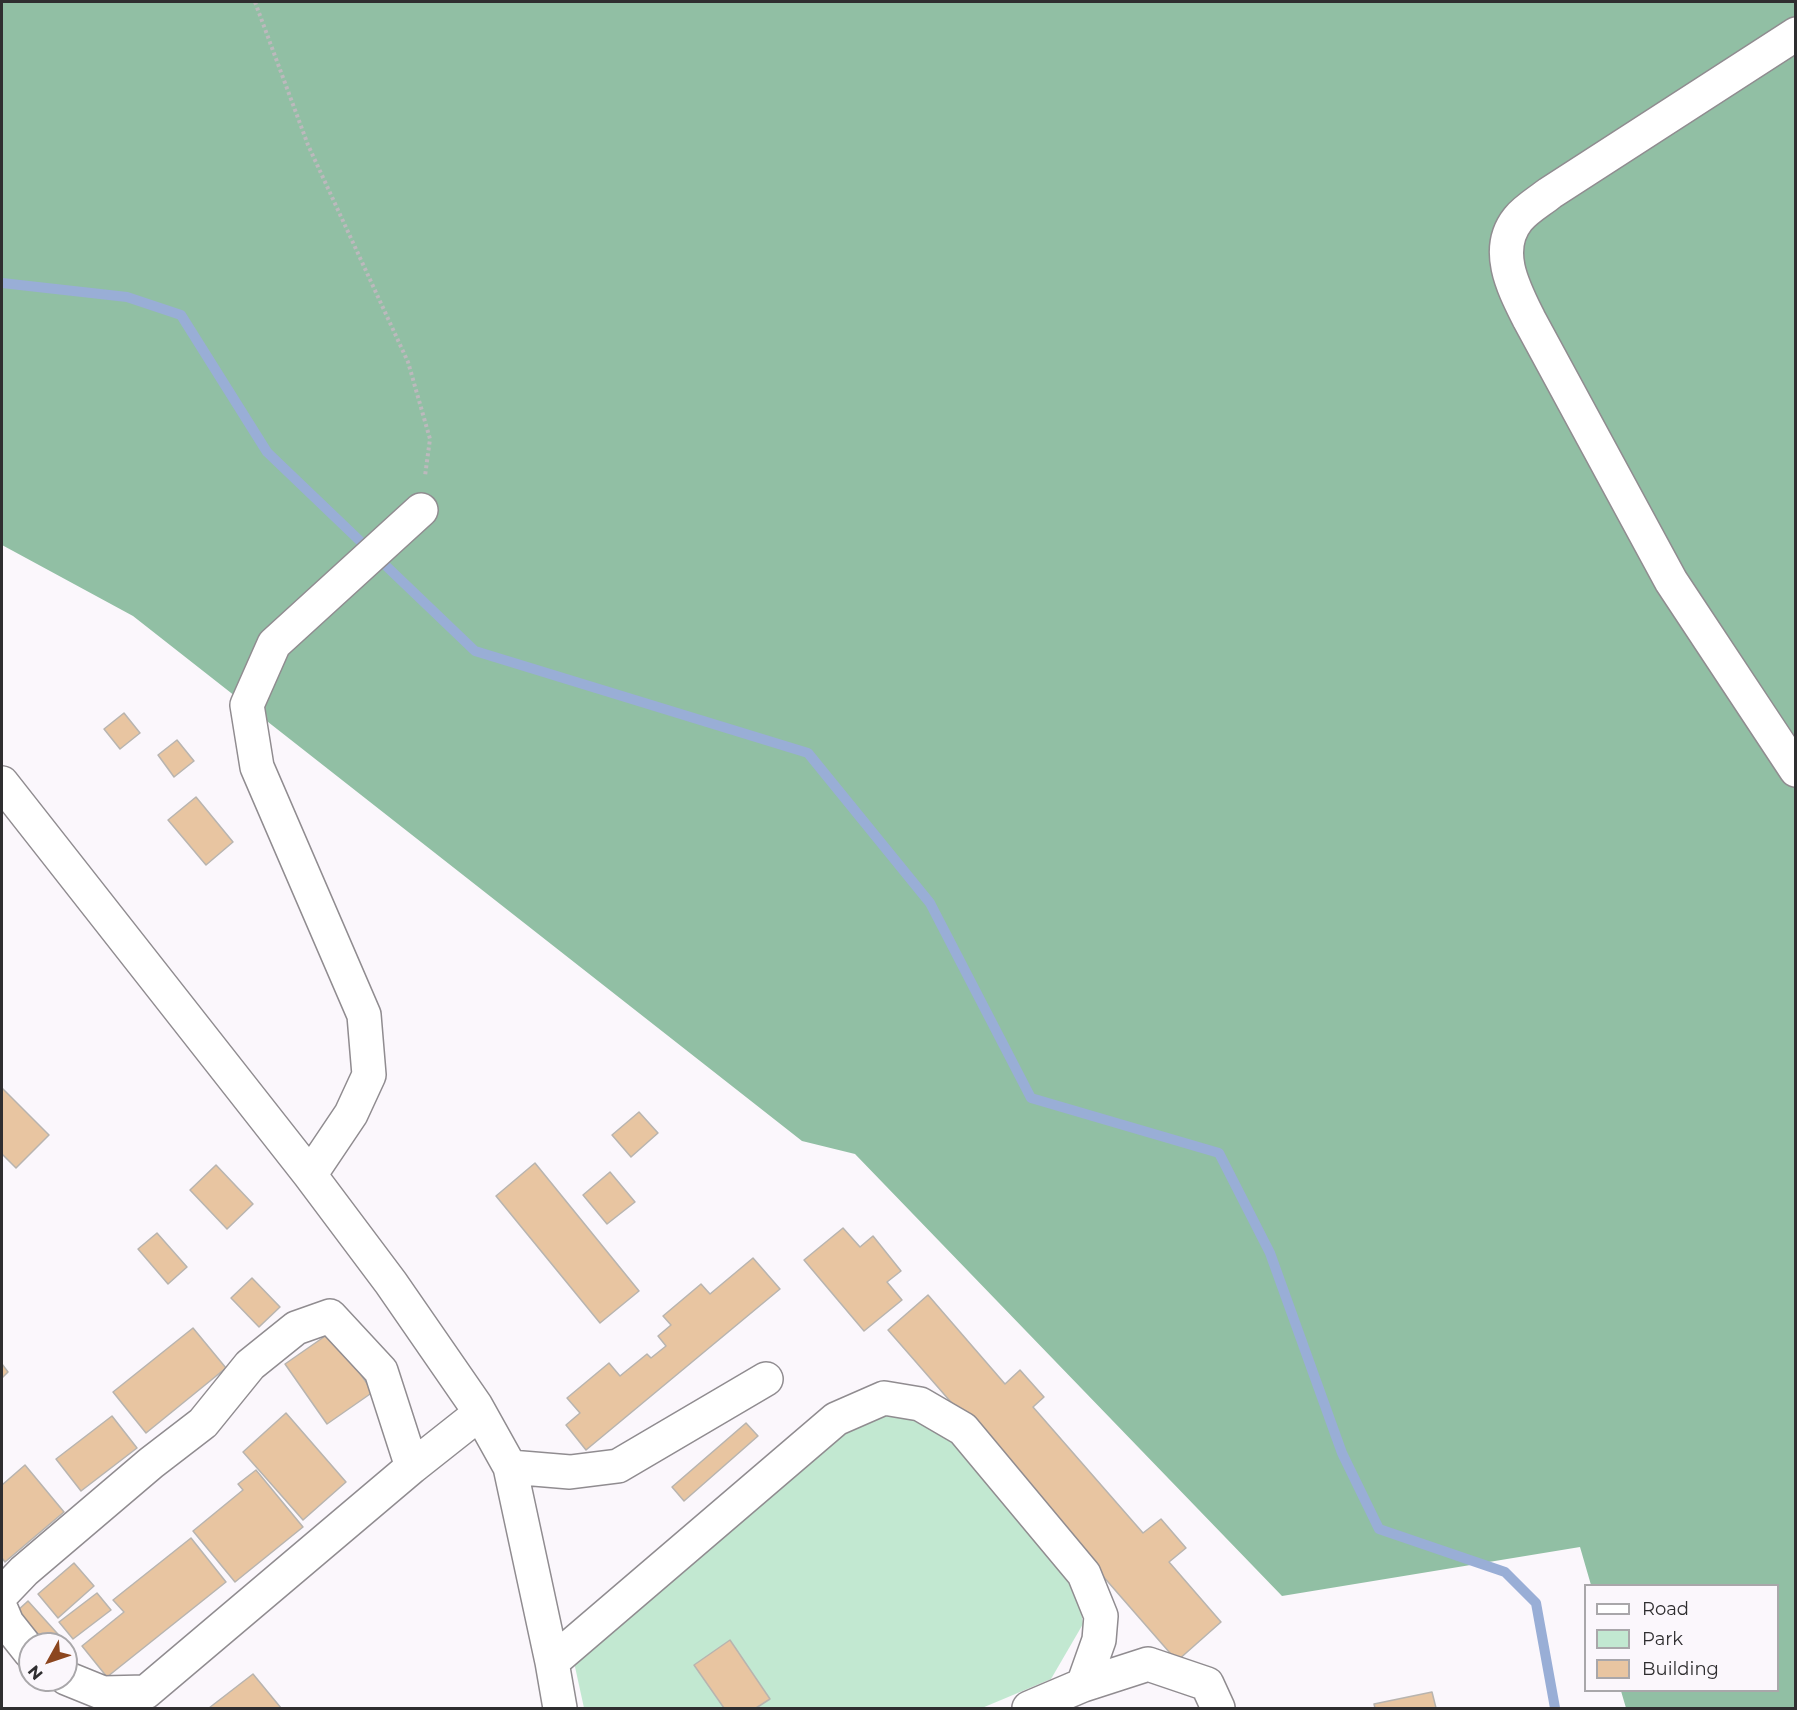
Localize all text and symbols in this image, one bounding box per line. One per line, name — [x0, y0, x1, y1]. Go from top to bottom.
legend — [1584, 1584, 1779, 1692]
text: Road — [1642, 1598, 1689, 1620]
text: Park — [1642, 1628, 1683, 1650]
north arrow — [18, 1632, 78, 1692]
text: Building — [1642, 1658, 1719, 1680]
text: N — [24, 1662, 47, 1684]

